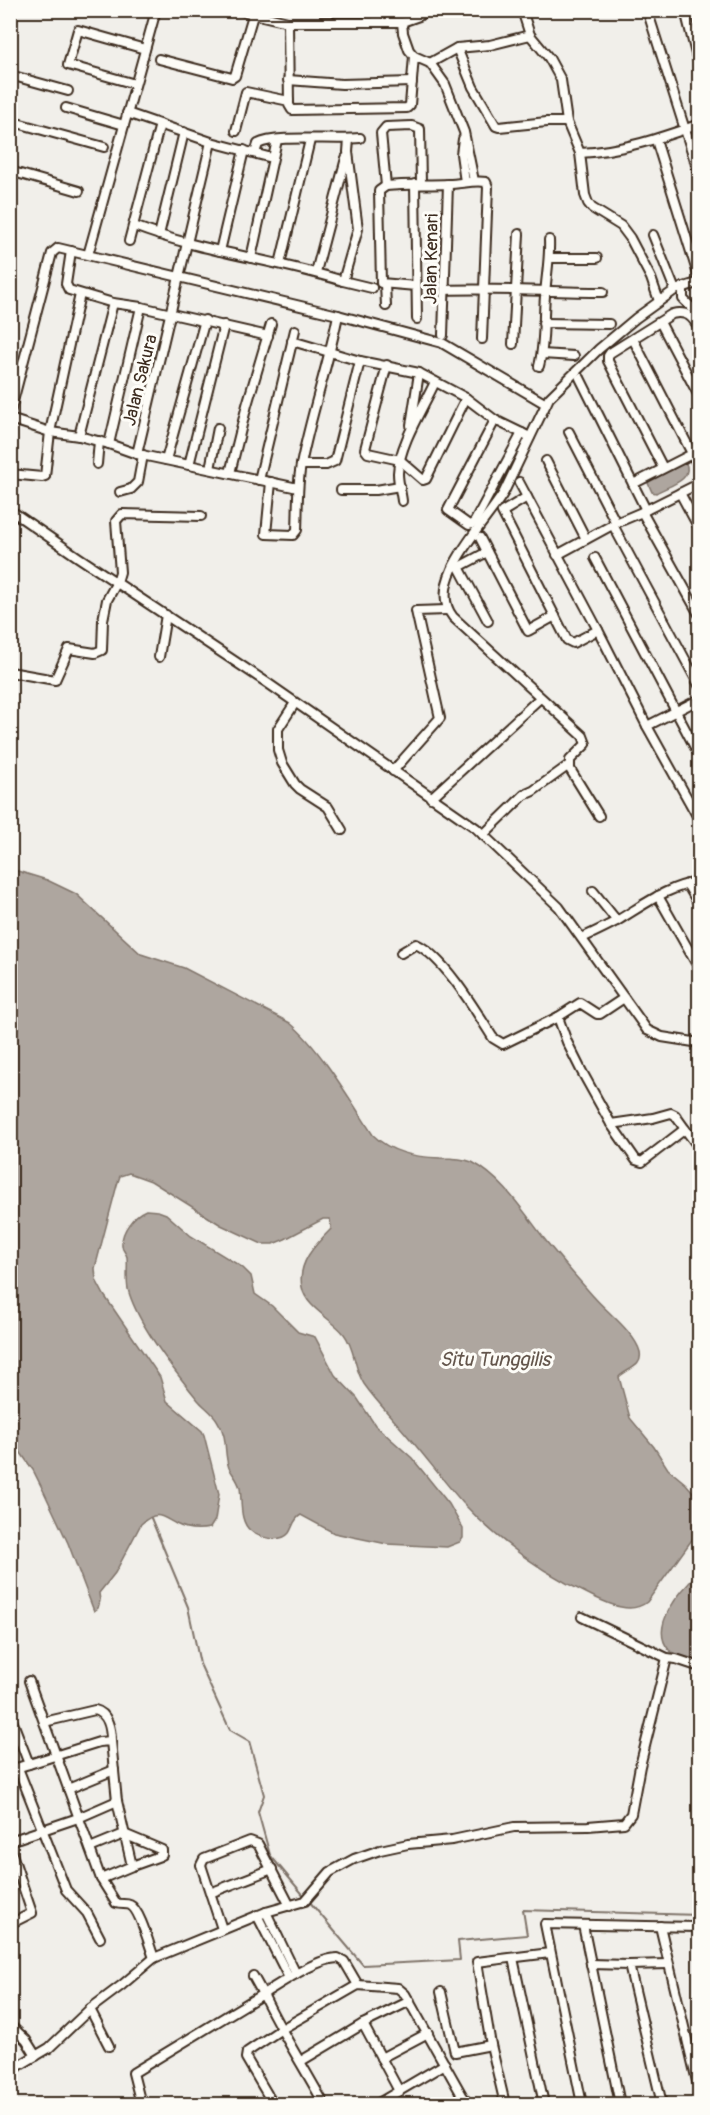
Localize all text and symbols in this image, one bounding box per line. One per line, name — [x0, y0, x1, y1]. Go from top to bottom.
street label: Jalan Kenari — [419, 213, 444, 305]
street label: Jalan Sakura — [118, 332, 163, 428]
water label: Situ Tunggilis — [440, 1347, 552, 1372]

